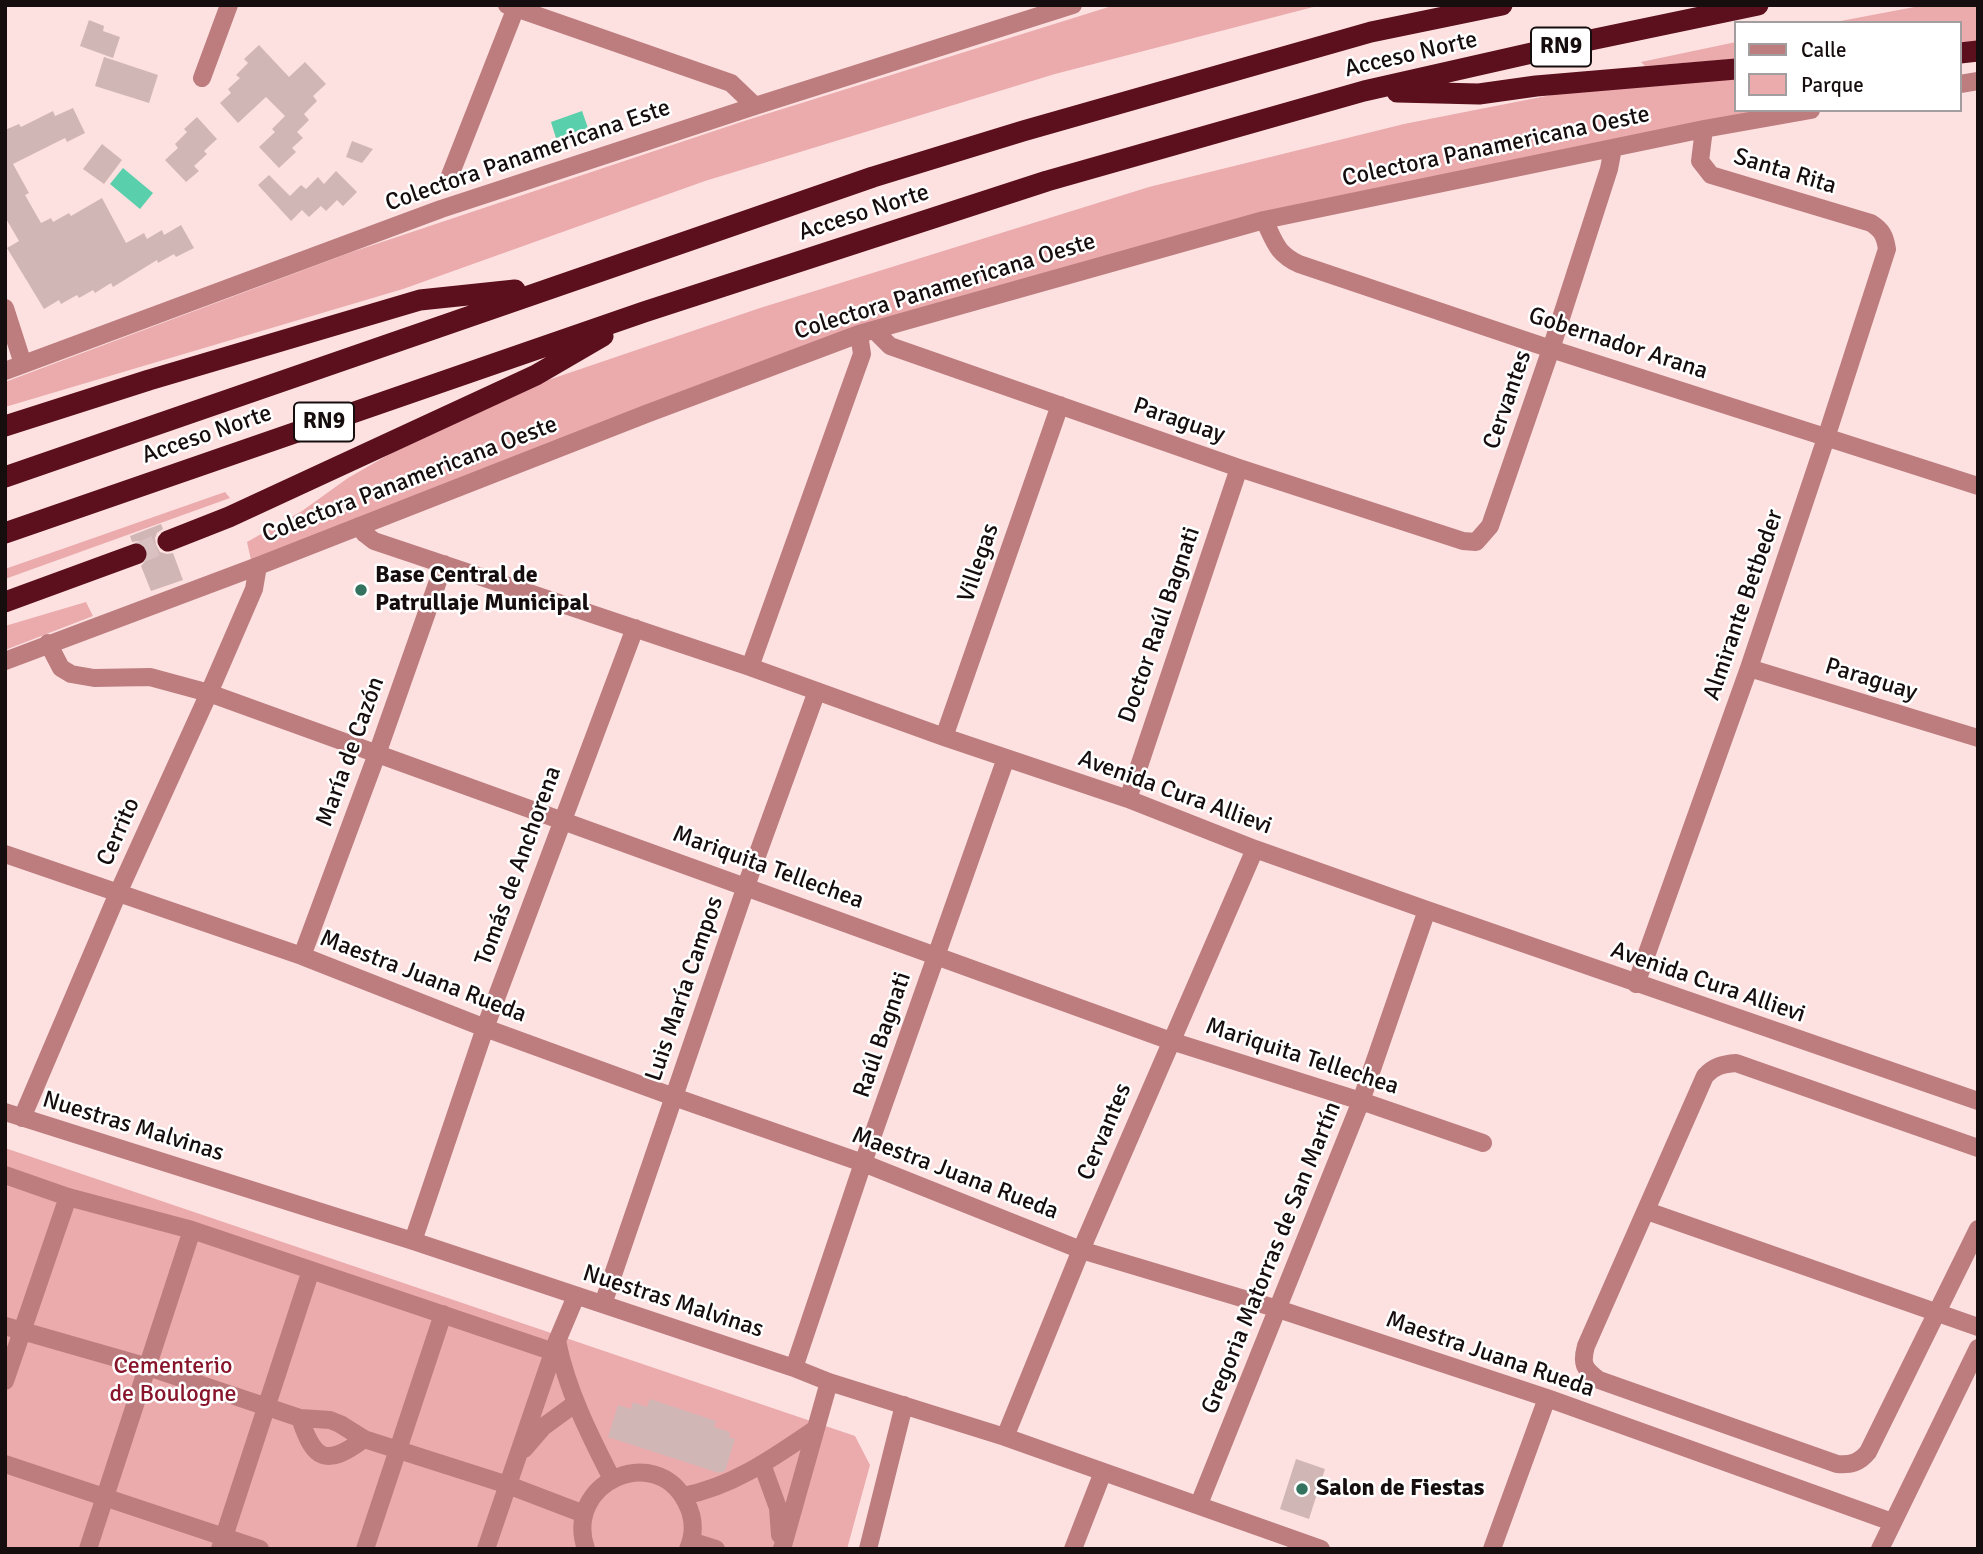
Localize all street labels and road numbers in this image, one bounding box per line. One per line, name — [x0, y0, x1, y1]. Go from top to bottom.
street label: Acceso Norte — [1342, 26, 1480, 84]
road number: RN9 — [1531, 28, 1591, 66]
street label: Colectora Panamericana Este — [382, 94, 674, 218]
street label: Colectora Panamericana Oeste — [1340, 100, 1652, 194]
street label: Santa Rita — [1730, 143, 1840, 201]
street label: Acceso Norte — [795, 178, 933, 248]
street label: Colectora Panamericana Oeste — [791, 227, 1099, 347]
street label: Gobernador Arana — [1525, 301, 1711, 387]
street label: Cervantes — [1478, 347, 1538, 453]
street label: Paraguay — [1129, 392, 1229, 450]
street label: Acceso Norte — [138, 399, 276, 471]
road number: RN9 — [294, 402, 354, 442]
street label: Colectora Panamericana Oeste — [258, 410, 562, 550]
street label: Almirante Betbeder — [1698, 506, 1790, 704]
street label: Villegas — [952, 520, 1006, 606]
street label: Doctor Raúl Bagnati — [1113, 523, 1207, 727]
street label: Paraguay — [1821, 652, 1921, 708]
street label: María de Cazón — [311, 673, 391, 831]
street label: Avenida Cura Allievi — [1074, 745, 1276, 841]
street label: Tomás de Anchorena — [470, 763, 568, 969]
street label: Cerrito — [91, 794, 147, 870]
street label: Mariquita Tellechea — [669, 820, 867, 916]
street label: Luis María Campos — [640, 893, 730, 1085]
street label: Maestra Juana Rueda — [316, 924, 530, 1030]
street label: Avenida Cura Allievi — [1607, 936, 1809, 1030]
street label: Raúl Bagnati — [848, 968, 918, 1102]
street label: Mariquita Tellechea — [1202, 1012, 1402, 1102]
street label: Cervantes — [1072, 1079, 1138, 1185]
street label: Nuestras Malvinas — [39, 1086, 227, 1168]
street label: Gregoria Matorras de San Martín — [1196, 1098, 1348, 1418]
street label: Maestra Juana Rueda — [848, 1121, 1062, 1227]
street label: Nuestras Malvinas — [579, 1259, 767, 1345]
street label: Maestra Juana Rueda — [1382, 1306, 1598, 1404]

